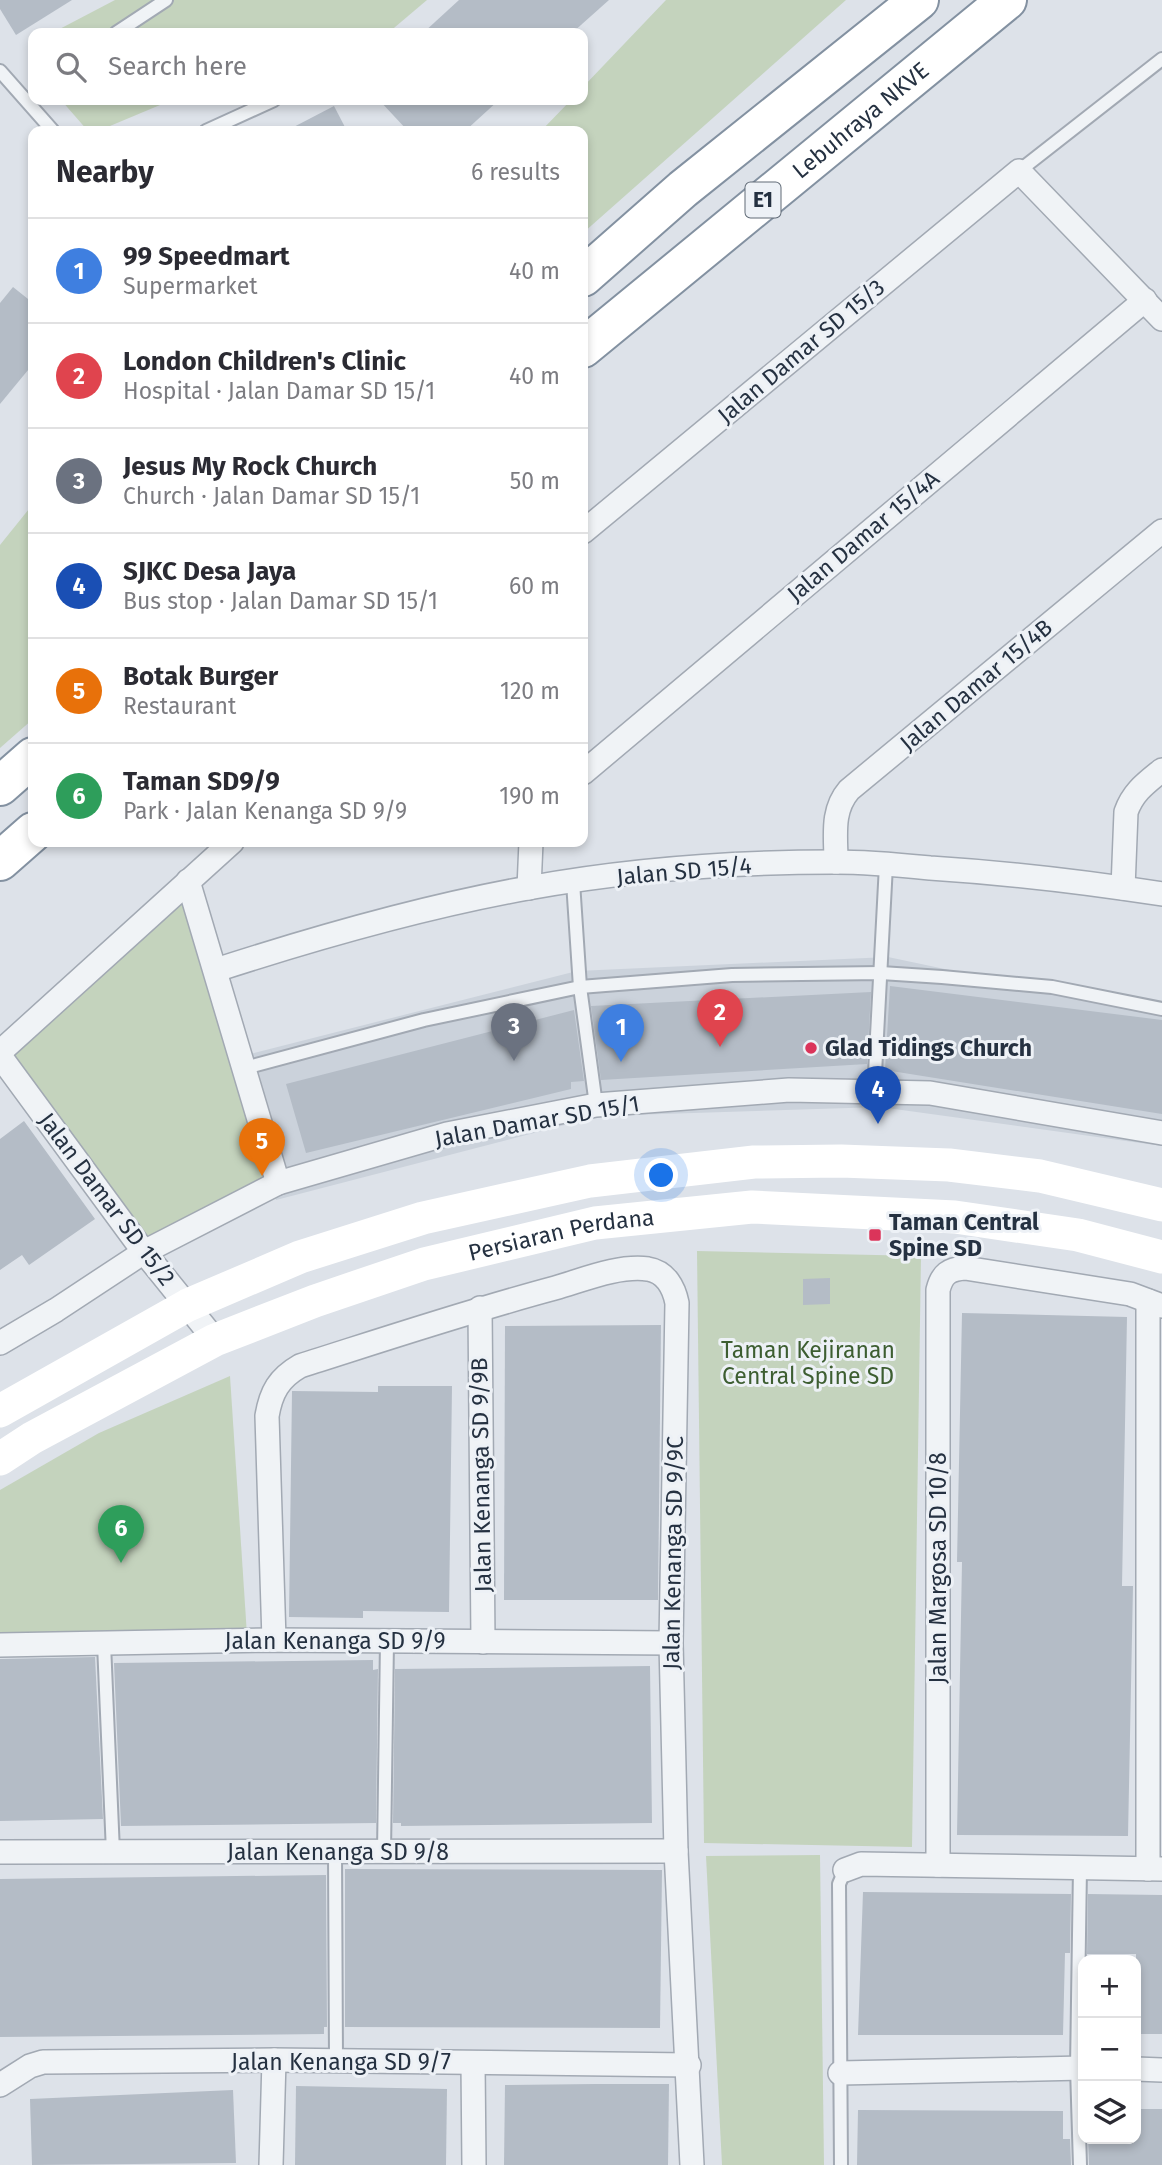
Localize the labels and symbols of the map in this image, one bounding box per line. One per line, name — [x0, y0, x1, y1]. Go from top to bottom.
street label: Lebuhraya NKVE — [787, 56, 934, 184]
road number: E1 — [746, 182, 780, 218]
street label: Jalan Damar SD 15/3 — [712, 273, 890, 429]
street label: Jalan Damar 15/4A — [781, 464, 945, 608]
street label: Jalan Damar 15/4B — [894, 613, 1058, 757]
street label: Jalan SD 15/4 — [615, 851, 753, 891]
pin: 2 — [697, 989, 743, 1047]
pin: 3 — [491, 1003, 537, 1061]
pin: 1 — [598, 1004, 644, 1062]
place label: Glad Tidings Church — [825, 1034, 1032, 1062]
marker: Glad Tidings Church — [803, 1040, 819, 1056]
pin: 4 — [855, 1066, 901, 1124]
street label: Jalan Damar SD 15/1 — [432, 1089, 642, 1153]
street label: Jalan Damar SD 15/2 — [33, 1107, 181, 1291]
pin: 5 — [239, 1118, 285, 1176]
your location — [644, 1158, 678, 1192]
street label: Persiaran Perdana — [465, 1203, 656, 1267]
place label: Taman Central Spine SD — [889, 1208, 1039, 1262]
marker: Taman Central Spine SD — [867, 1227, 883, 1243]
park label: Taman Kejiranan Central Spine SD — [721, 1336, 895, 1390]
street label: Jalan Kenanga SD 9/9B — [465, 1357, 497, 1593]
street label: Jalan Kenanga SD 9/9C — [657, 1436, 689, 1670]
street label: Jalan Margosa SD 10/8 — [924, 1452, 952, 1684]
pin: 6 — [98, 1505, 144, 1563]
street label: Jalan Kenanga SD 9/9 — [224, 1627, 446, 1655]
street label: Jalan Kenanga SD 9/8 — [227, 1838, 449, 1866]
street label: Jalan Kenanga SD 9/7 — [231, 2048, 451, 2076]

